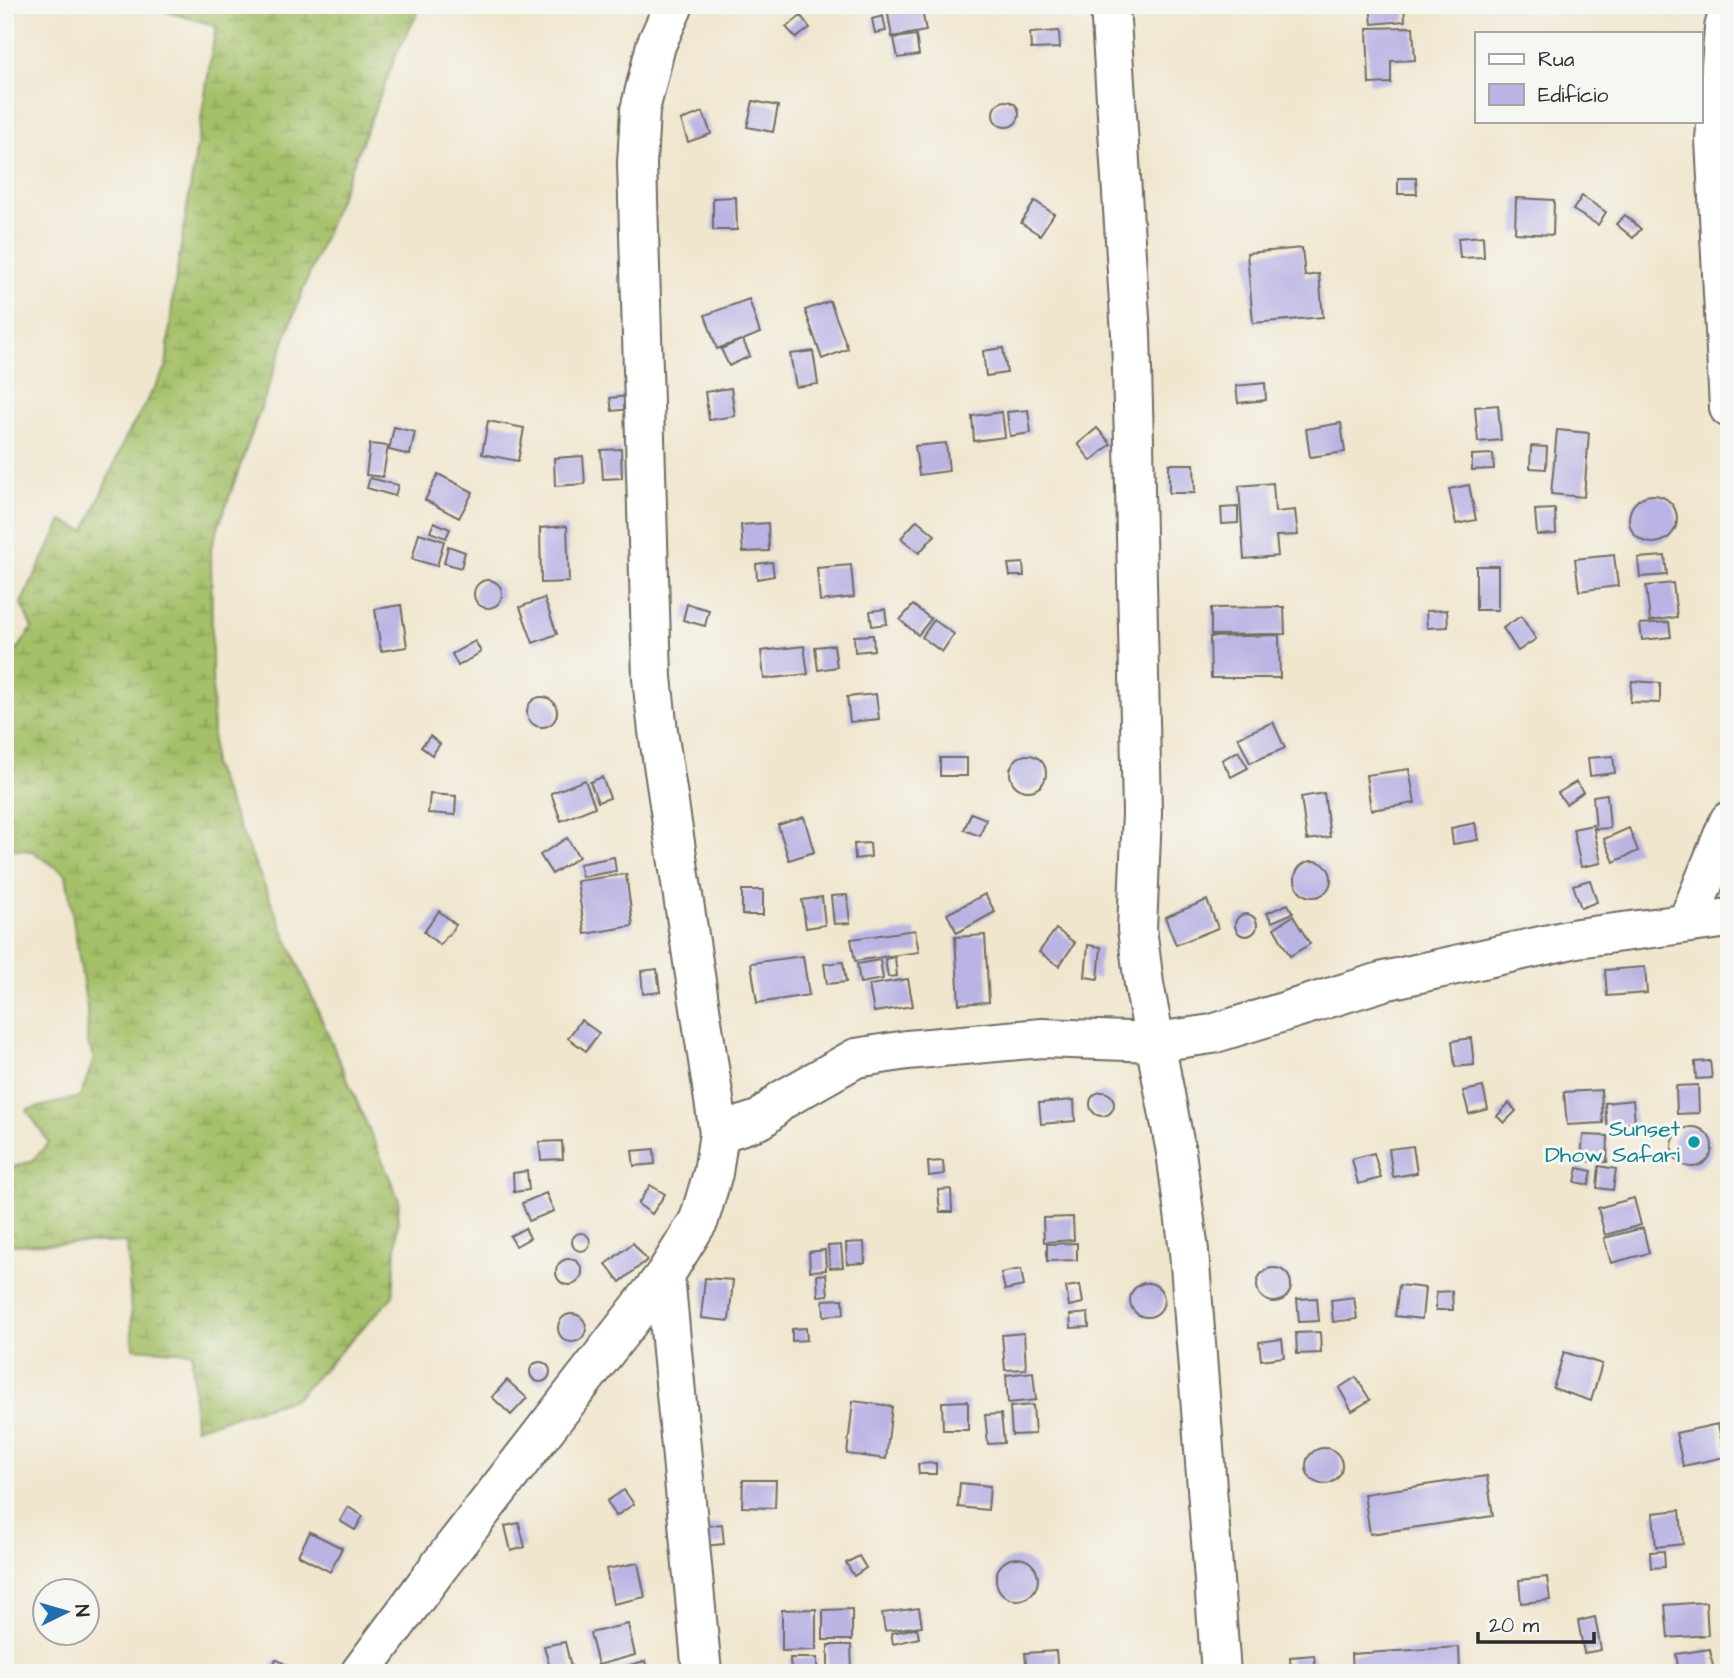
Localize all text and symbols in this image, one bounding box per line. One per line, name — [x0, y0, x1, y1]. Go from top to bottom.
legend — [1475, 32, 1702, 122]
text: Rua — [1538, 45, 1575, 74]
text: Edifício — [1538, 81, 1608, 110]
place label: Sunset Dhow Safari — [1545, 1113, 1681, 1171]
marker: Sunset Dhow Safari — [1686, 1134, 1702, 1150]
north arrow — [32, 1576, 102, 1646]
scale bar — [1478, 1601, 1594, 1645]
text: N — [67, 1604, 95, 1618]
text: 20 m — [1489, 1611, 1540, 1640]

